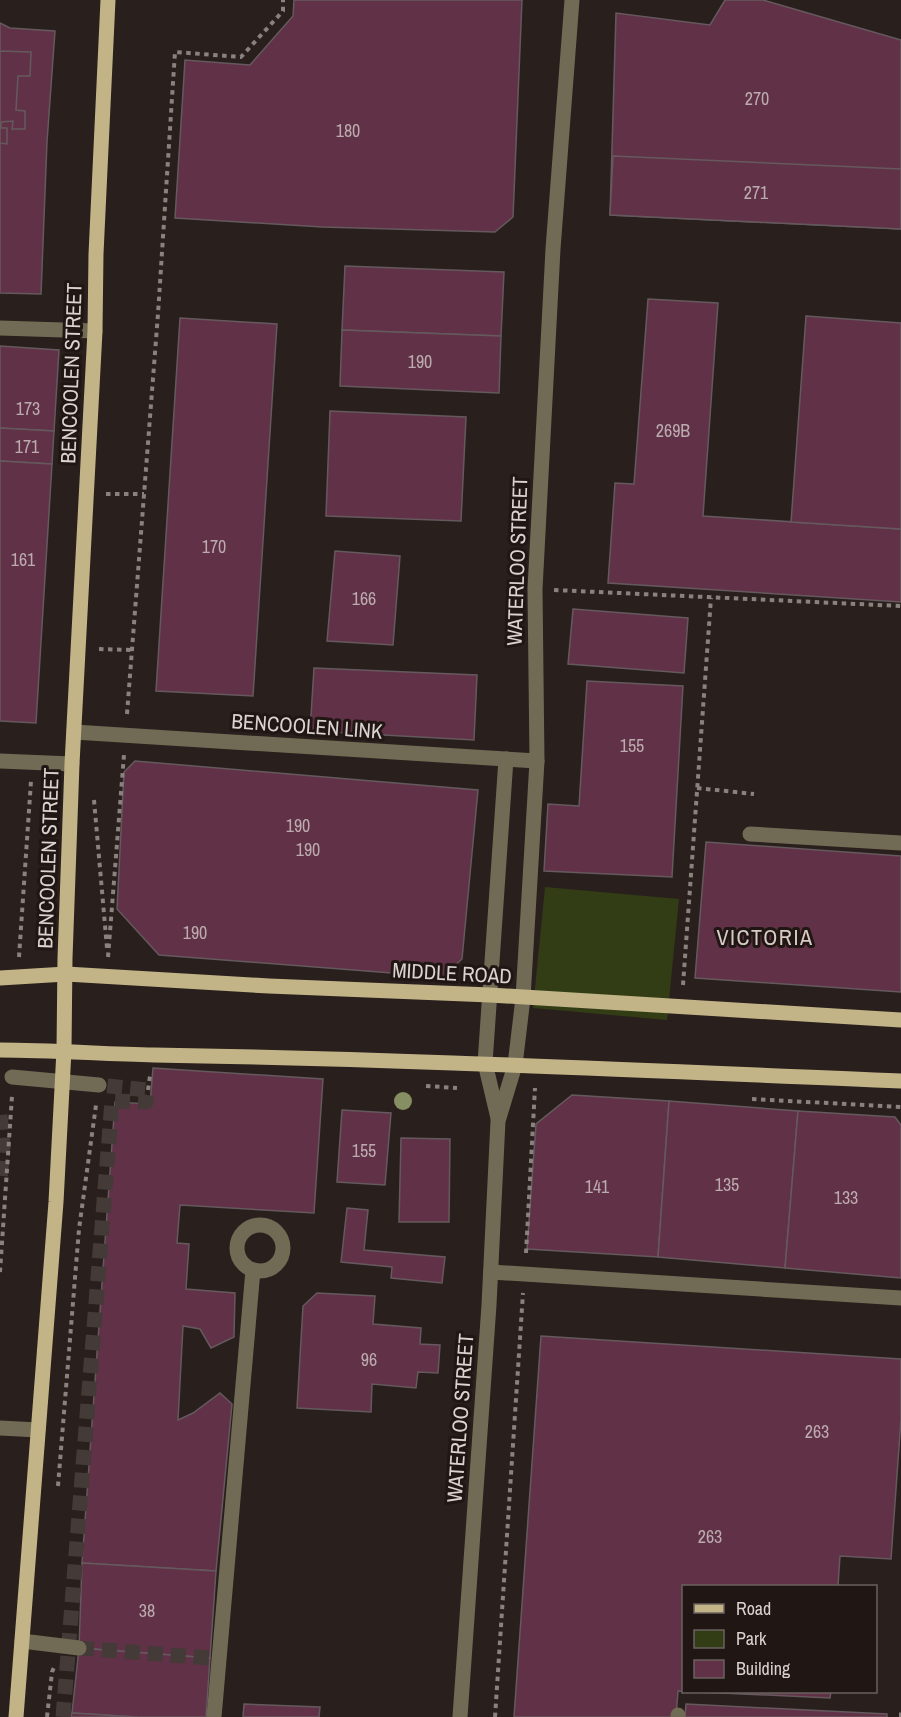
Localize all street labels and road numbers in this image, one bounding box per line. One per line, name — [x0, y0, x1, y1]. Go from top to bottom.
street label: BENCOOLEN STREET — [53, 282, 89, 464]
street label: WATERLOO STREET — [500, 475, 534, 646]
street label: BENCOOLEN LINK — [231, 706, 384, 746]
street label: BENCOOLEN STREET — [30, 767, 66, 949]
street label: MIDDLE ROAD — [392, 955, 512, 991]
street label: WATERLOO STREET — [440, 1332, 480, 1504]

